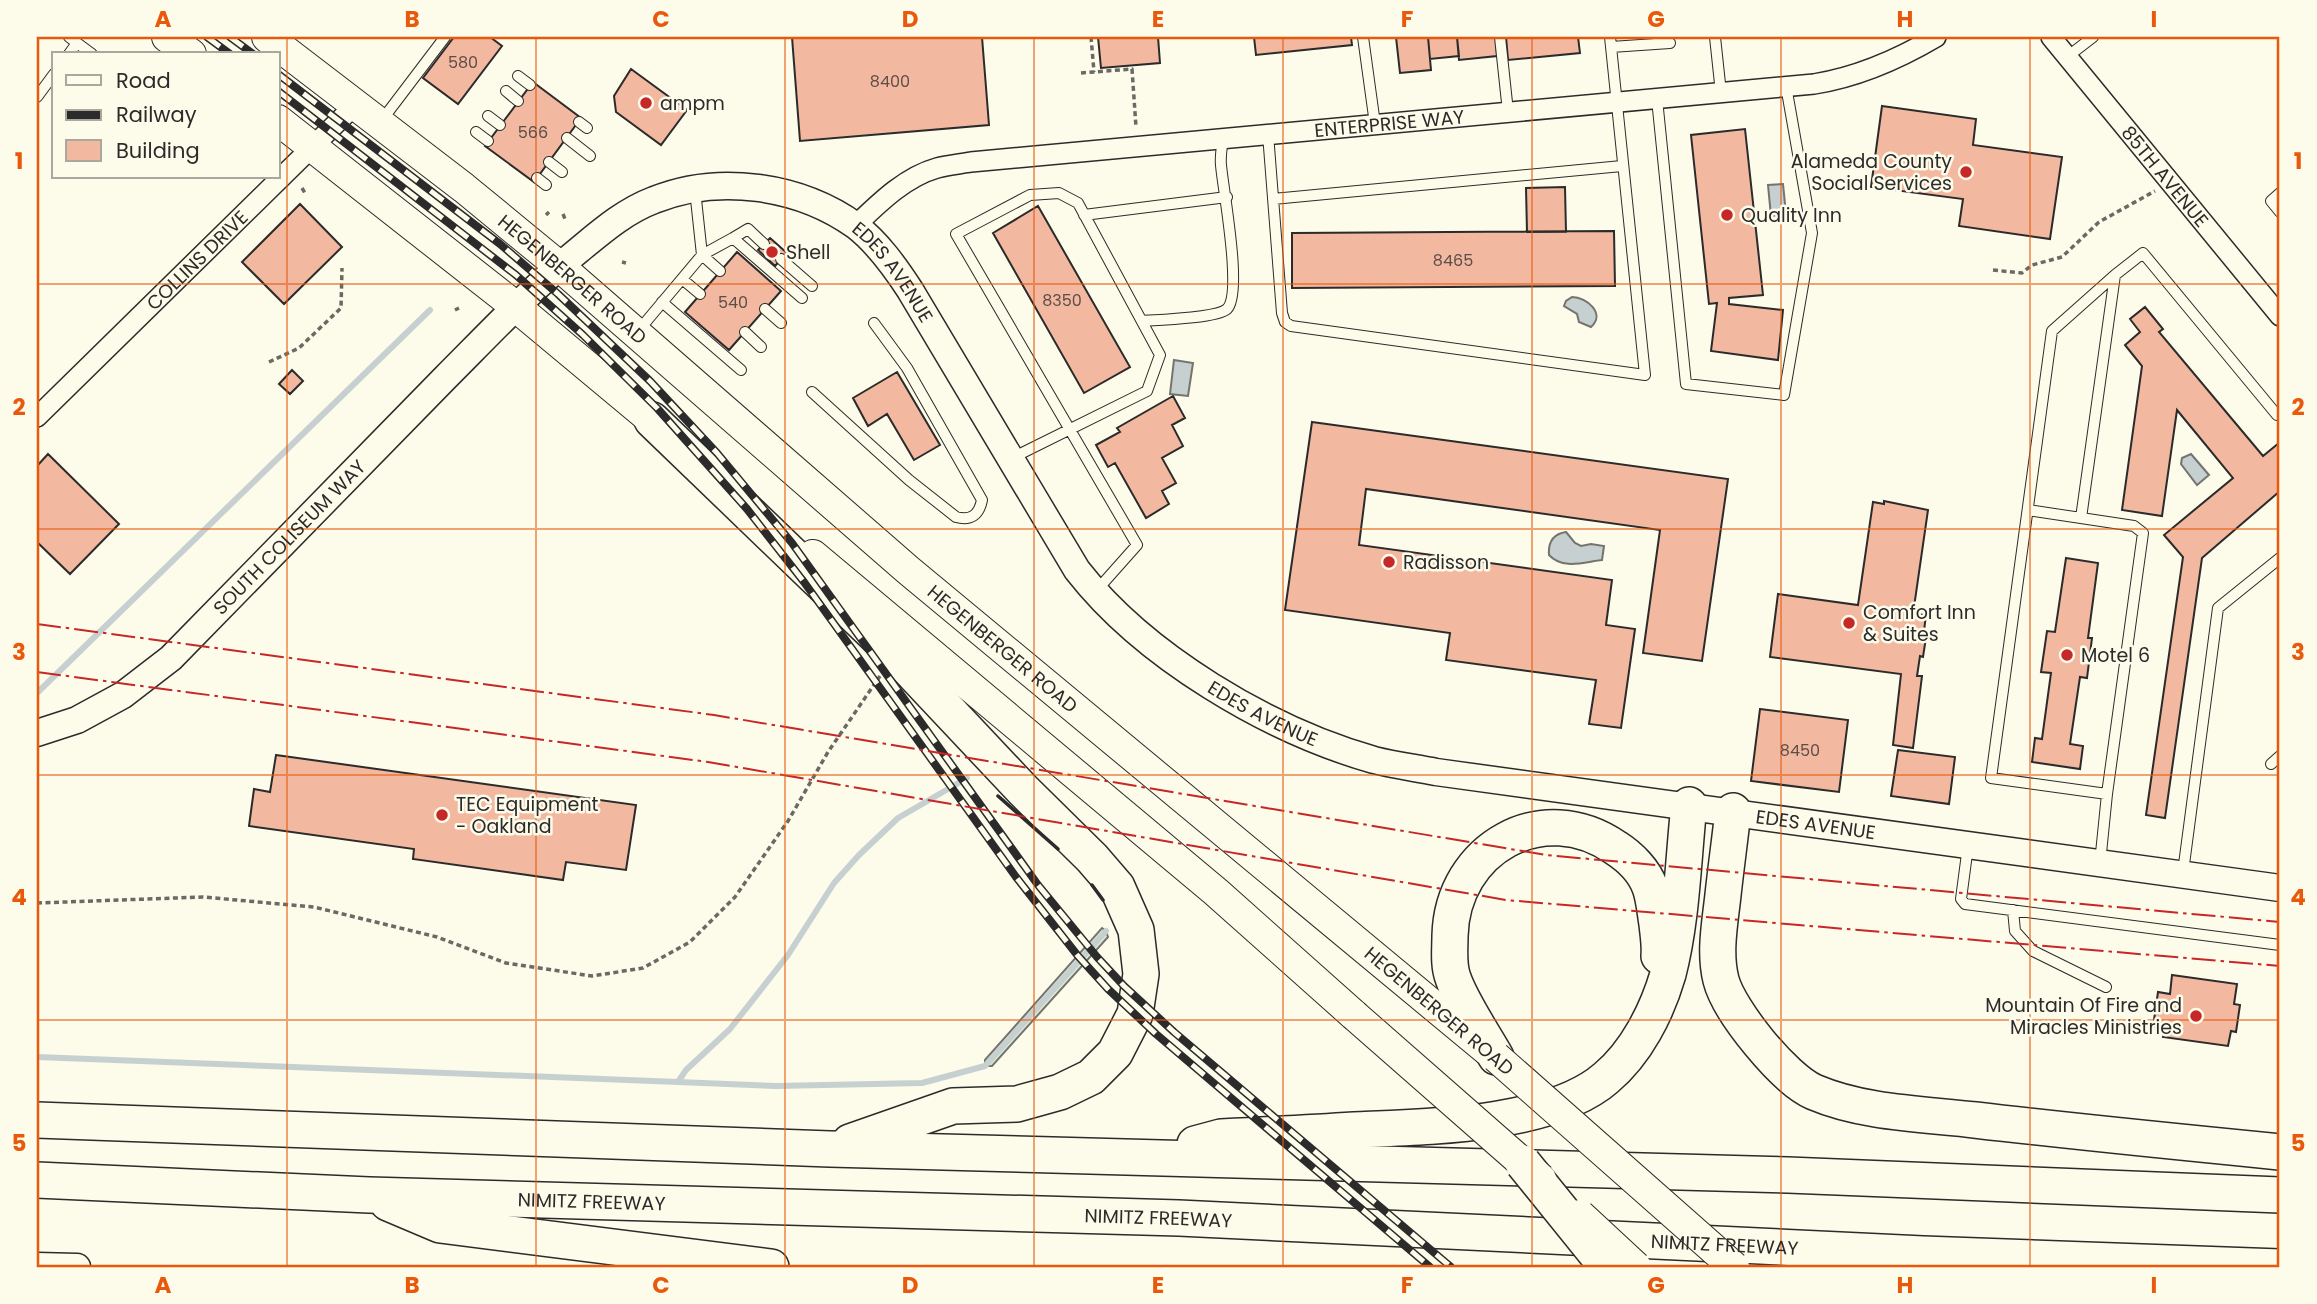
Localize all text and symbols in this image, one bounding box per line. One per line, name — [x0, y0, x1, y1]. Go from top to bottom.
text: A — [155, 3, 172, 35]
text: B — [404, 3, 420, 35]
text: C — [652, 3, 670, 35]
text: D — [902, 3, 918, 35]
text: E — [1152, 3, 1164, 35]
text: F — [1401, 3, 1413, 35]
text: G — [1647, 3, 1665, 35]
text: H — [1897, 3, 1913, 35]
text: I — [2151, 3, 2157, 35]
house number: 580 — [448, 51, 478, 74]
legend — [52, 52, 280, 178]
text: Road — [116, 66, 171, 95]
house number: 8400 — [870, 70, 910, 93]
place label: ampm — [660, 90, 725, 117]
marker: ampm — [638, 95, 654, 111]
text: Railway — [116, 100, 197, 129]
street label: ENTERPRISE WAY — [1313, 103, 1465, 144]
street label: 85TH AVENUE — [2115, 120, 2215, 233]
house number: 566 — [518, 121, 548, 144]
text: Building — [116, 136, 200, 165]
text: 1 — [15, 145, 23, 177]
text: 1 — [2294, 145, 2302, 177]
place label: Alameda County Social Services — [1791, 148, 1952, 197]
marker: Alameda County Social Services — [1958, 164, 1974, 180]
place label: Quality Inn — [1741, 202, 1842, 229]
street label: COLLINS DRIVE — [140, 204, 254, 316]
marker: Quality Inn — [1719, 207, 1735, 223]
street label: HEGENBERGER ROAD — [492, 208, 653, 350]
street label: EDES AVENUE — [847, 215, 940, 327]
place label: Shell — [786, 239, 830, 266]
marker: Shell — [764, 244, 780, 260]
house number: 8465 — [1433, 249, 1473, 272]
house number: 8350 — [1042, 289, 1082, 312]
house number: 540 — [718, 291, 748, 314]
text: 2 — [12, 391, 26, 423]
text: 2 — [2291, 391, 2305, 423]
street label: SOUTH COLISEUM WAY — [207, 453, 371, 621]
place label: Radisson — [1403, 549, 1489, 576]
marker: Radisson — [1381, 554, 1397, 570]
street label: HEGENBERGER ROAD — [922, 578, 1084, 719]
place label: Comfort Inn & Suites — [1863, 599, 1976, 648]
marker: Comfort Inn & Suites — [1841, 615, 1857, 631]
text: 3 — [12, 636, 26, 668]
text: 3 — [2291, 636, 2305, 668]
place label: Motel 6 — [2081, 642, 2150, 669]
marker: Motel 6 — [2059, 647, 2075, 663]
street label: EDES AVENUE — [1203, 674, 1322, 753]
house number: 8450 — [1780, 739, 1820, 762]
place label: TEC Equipment - Oakland — [456, 791, 599, 840]
street label: EDES AVENUE — [1754, 803, 1877, 846]
marker: TEC Equipment - Oakland — [434, 807, 450, 823]
text: 4 — [11, 881, 27, 913]
text: 4 — [2290, 881, 2306, 913]
street label: HEGENBERGER ROAD — [1358, 940, 1520, 1082]
place label: Mountain Of Fire and Miracles Ministries — [1985, 992, 2182, 1041]
marker: Mountain Of Fire and Miracles Ministries — [2188, 1008, 2204, 1024]
text: 5 — [12, 1127, 26, 1159]
text: 5 — [2291, 1127, 2305, 1159]
street label: NIMITZ FREEWAY — [517, 1186, 666, 1217]
street label: NIMITZ FREEWAY — [1084, 1202, 1233, 1234]
street label: NIMITZ FREEWAY — [1650, 1227, 1799, 1261]
text: A — [155, 1269, 172, 1301]
text: B — [404, 1269, 420, 1301]
text: C — [652, 1269, 670, 1301]
text: D — [902, 1269, 918, 1301]
text: E — [1152, 1269, 1164, 1301]
text: F — [1401, 1269, 1413, 1301]
text: G — [1647, 1269, 1665, 1301]
text: H — [1897, 1269, 1913, 1301]
text: I — [2151, 1269, 2157, 1301]

